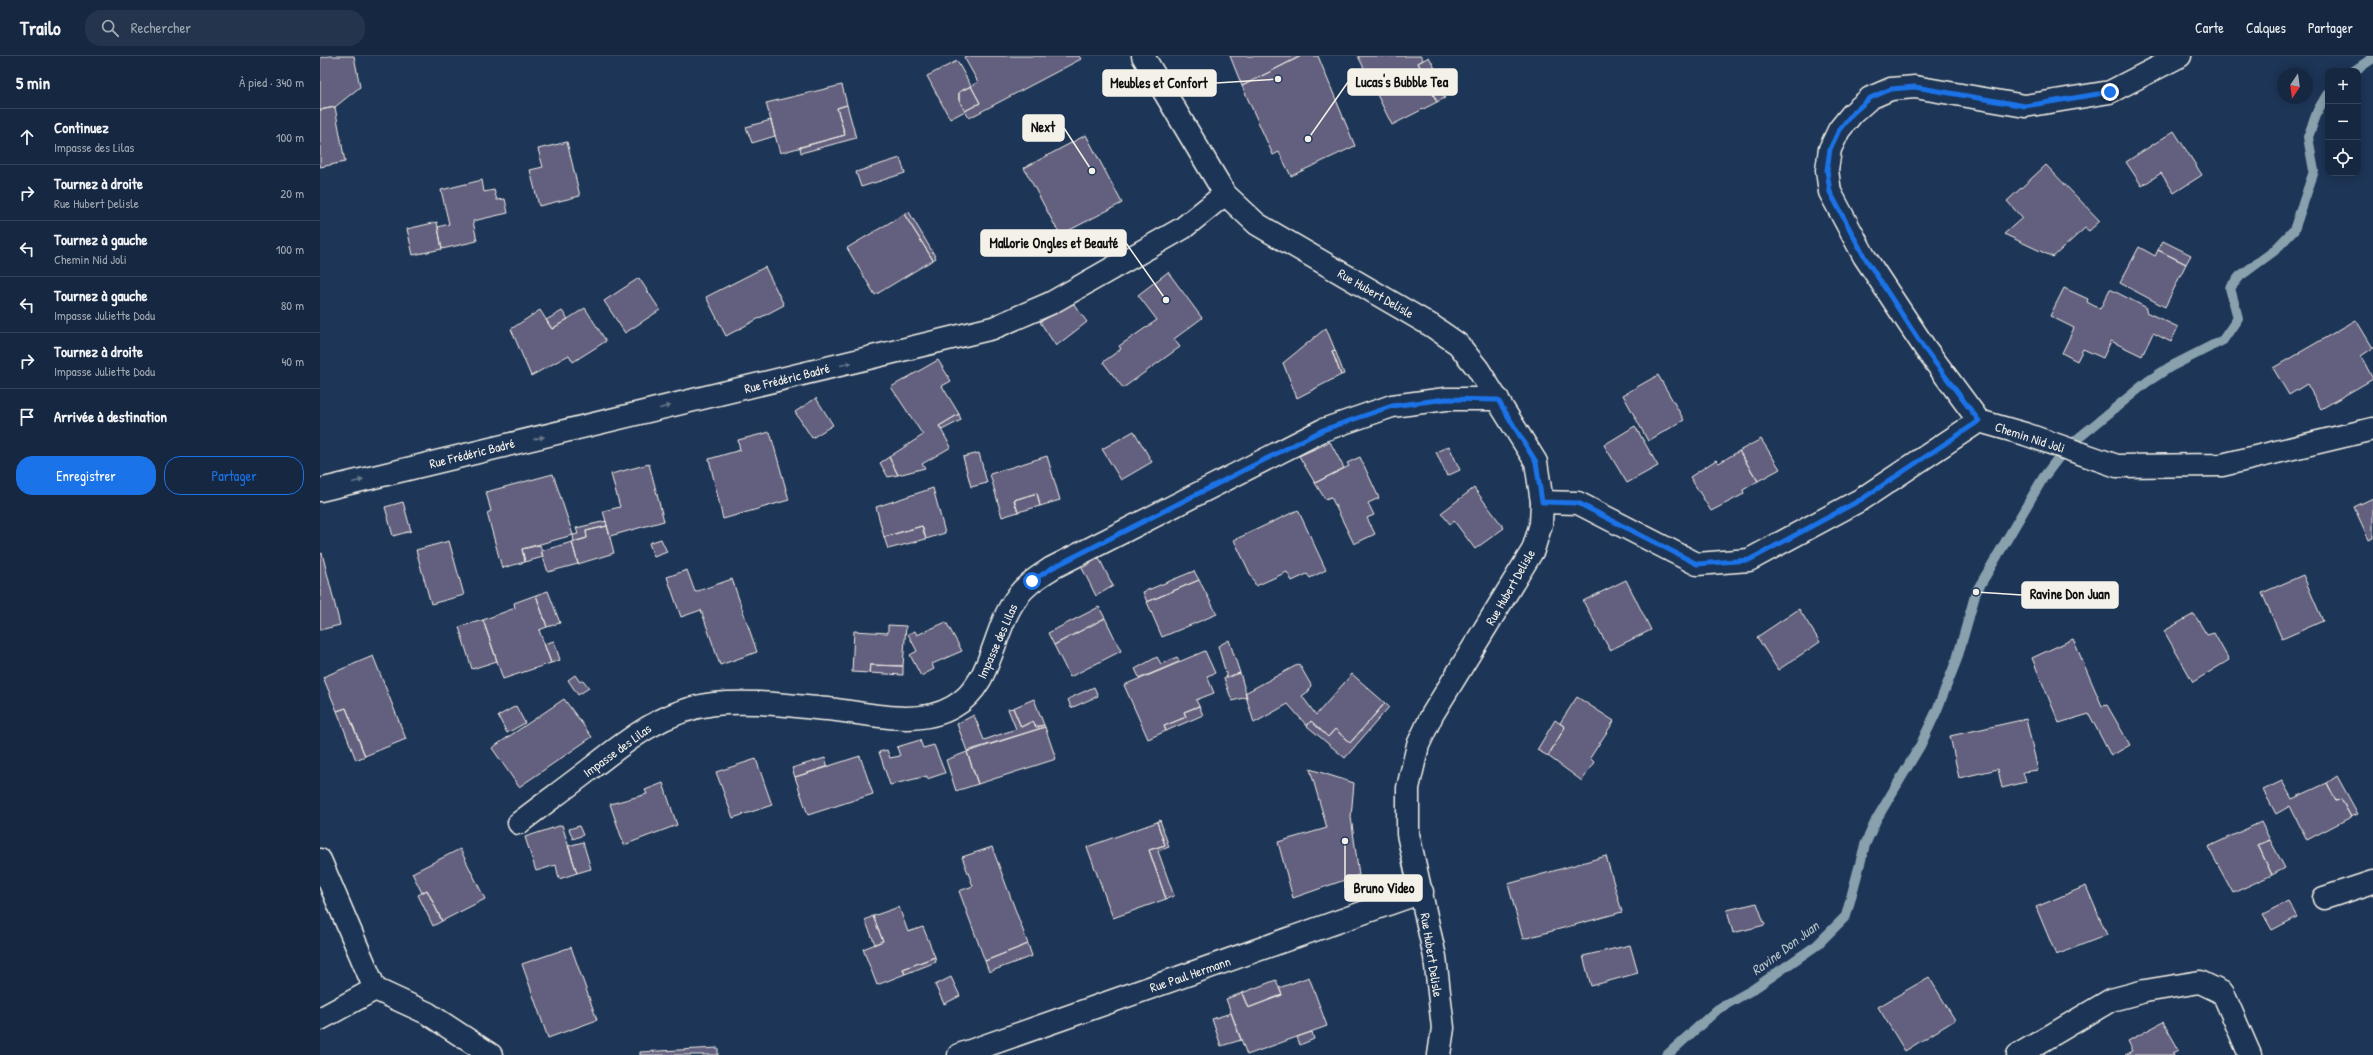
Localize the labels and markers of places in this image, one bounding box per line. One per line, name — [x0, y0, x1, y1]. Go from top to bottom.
callout: Lucas's Bubble Tea — [1348, 69, 1457, 95]
callout: Meubles et Confort — [1103, 70, 1216, 96]
callout: Next — [1023, 115, 1064, 141]
callout: Mallorie Ongles et Beauté — [981, 230, 1126, 256]
callout: Ravine Don Juan — [2022, 582, 2118, 608]
callout: Bruno Video — [1345, 875, 1422, 901]

